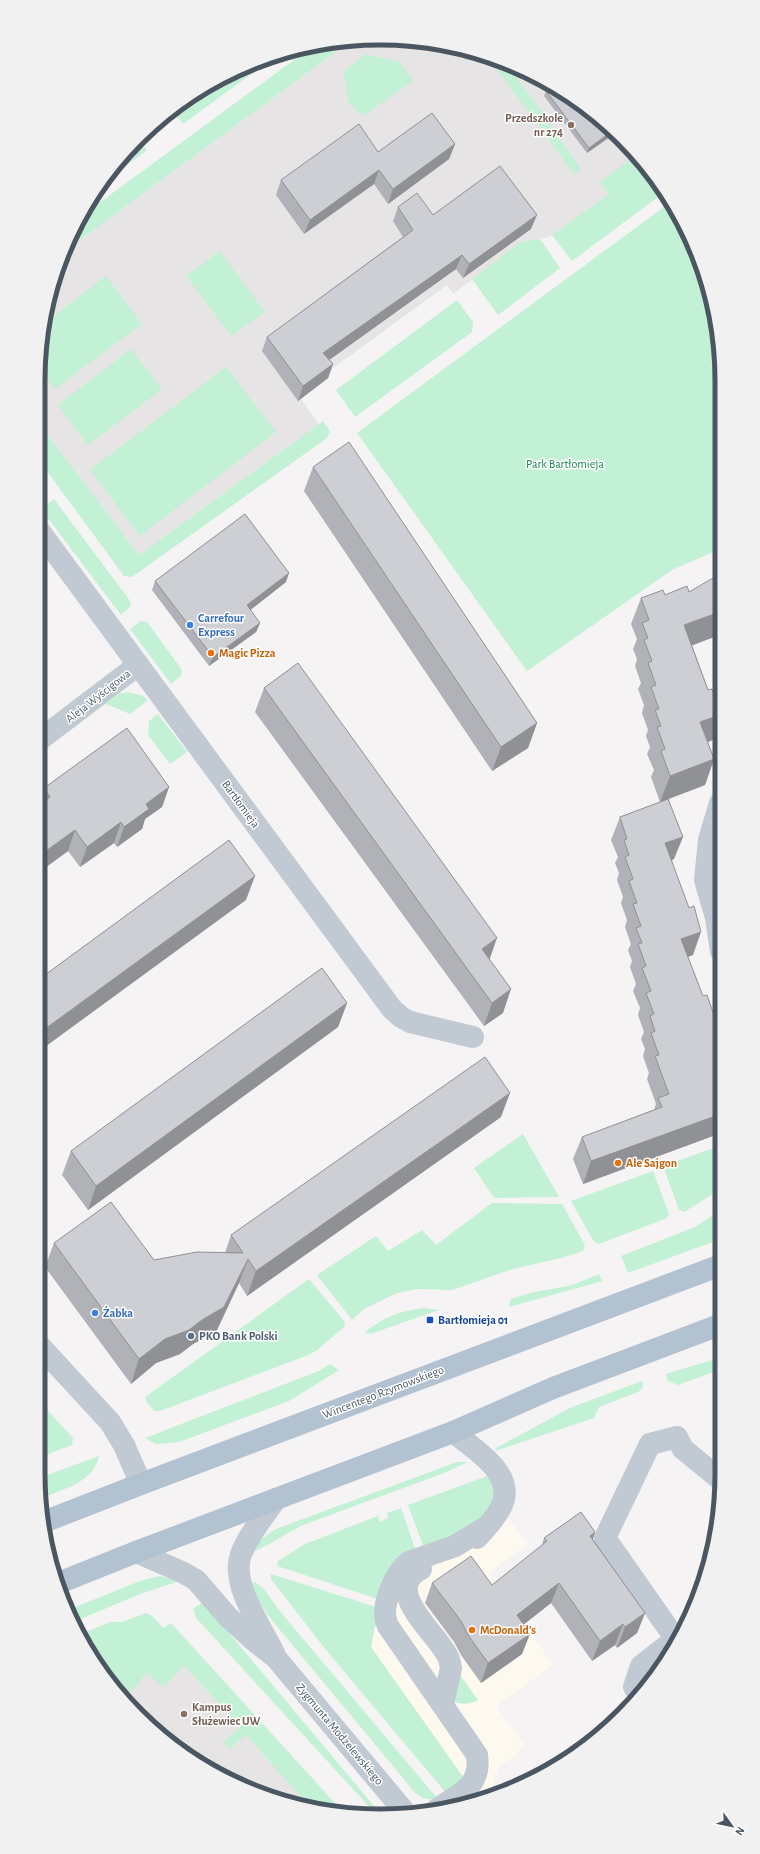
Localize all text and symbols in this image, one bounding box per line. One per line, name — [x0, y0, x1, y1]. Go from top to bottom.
place label: Przedszkole nr 274 — [505, 112, 563, 138]
marker: Przedszkole nr 274 — [566, 120, 576, 130]
park label: Park Bartłomieja — [526, 458, 604, 471]
place label: Carrefour Express — [198, 612, 245, 638]
marker: Carrefour Express — [185, 620, 195, 630]
place label: Magic Pizza — [219, 647, 276, 659]
marker: Magic Pizza — [206, 648, 216, 658]
street label: Aleja Wyścigowa — [63, 667, 134, 726]
street label: Bartłomieja — [219, 778, 262, 831]
place label: Ale Sajgon — [626, 1157, 677, 1170]
marker: Ale Sajgon — [613, 1158, 623, 1168]
place label: Żabka — [103, 1306, 133, 1319]
marker: Żabka — [90, 1308, 100, 1318]
place label: Bartłomieja 01 — [438, 1314, 508, 1327]
marker: Bartłomieja 01 — [425, 1315, 435, 1325]
place label: PKO Bank Polski — [199, 1330, 278, 1342]
marker: PKO Bank Polski — [186, 1331, 196, 1341]
street label: Wincentego Rzymowskiego — [321, 1363, 446, 1422]
place label: McDonald's — [480, 1624, 536, 1636]
marker: McDonald's — [467, 1625, 477, 1635]
street label: Zygmunta Modzelewskiego — [293, 1681, 386, 1788]
place label: Kampus Służewiec UW — [192, 1701, 261, 1727]
marker: Kampus Służewiec UW — [179, 1709, 189, 1719]
north arrow — [712, 1806, 752, 1846]
text: N — [733, 1825, 747, 1837]

